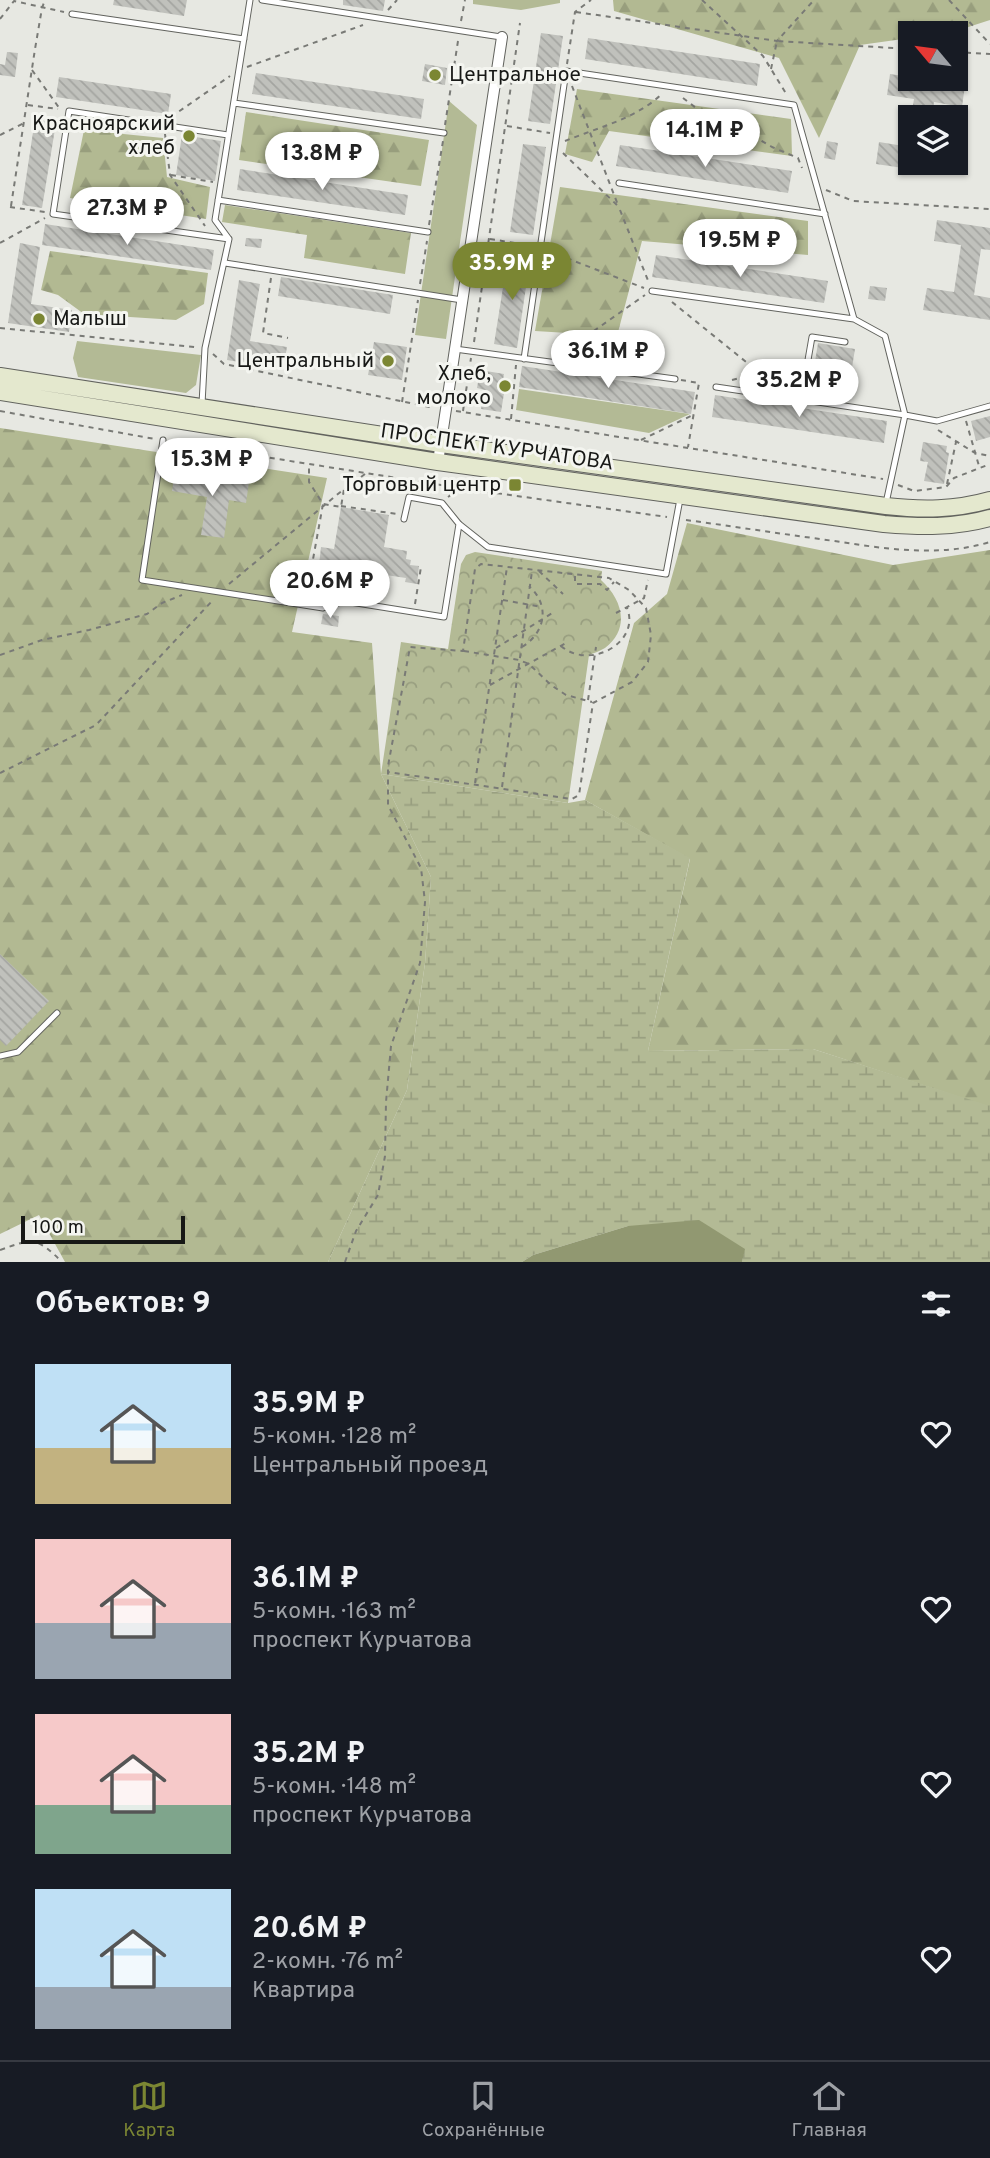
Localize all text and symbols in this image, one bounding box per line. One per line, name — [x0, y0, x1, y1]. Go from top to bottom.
north arrow — [898, 21, 968, 91]
map controls — [898, 21, 968, 175]
place label: Центральное — [449, 62, 581, 89]
marker: Центральное — [427, 67, 443, 83]
button: layers — [898, 105, 968, 175]
pin: 14.1M ₽ — [640, 110, 770, 169]
place label: Красноярский хлеб — [32, 111, 175, 162]
text: 14.1M ₽ — [666, 117, 744, 146]
marker: Красноярский хлеб — [181, 128, 197, 144]
pin: 13.8M ₽ — [257, 132, 387, 192]
text: 13.8M ₽ — [281, 140, 363, 169]
pin: 27.3M ₽ — [62, 188, 192, 247]
text: 27.3M ₽ — [86, 195, 168, 224]
pin: 19.5M ₽ — [675, 219, 805, 279]
text: 19.5M ₽ — [699, 227, 781, 256]
pin: 35.9M ₽ — [447, 243, 577, 302]
text: 35.9M ₽ — [468, 250, 556, 279]
place label: Малыш — [53, 306, 127, 333]
marker: Малыш — [31, 311, 47, 327]
pin: 36.1M ₽ — [543, 330, 673, 390]
text: 36.1M ₽ — [567, 338, 649, 367]
place label: Центральный — [236, 348, 374, 375]
marker: Центральный — [380, 353, 396, 369]
pin: 35.2M ₽ — [734, 360, 864, 419]
place label: Хлеб, молоко — [417, 361, 491, 412]
text: 35.2M ₽ — [756, 367, 842, 396]
marker: Хлеб, молоко — [497, 378, 513, 394]
street label: ПРОСПЕКТ КУРЧАТОВА — [379, 418, 615, 478]
pin: 15.3M ₽ — [147, 438, 277, 498]
text: 15.3M ₽ — [171, 446, 253, 475]
place label: Торговый центр — [342, 472, 501, 499]
marker: Торговый центр — [507, 477, 523, 493]
pin: 20.6M ₽ — [265, 560, 395, 620]
text: 20.6M ₽ — [286, 568, 374, 597]
scale bar — [21, 1213, 186, 1245]
text: 100 m — [32, 1216, 84, 1240]
icon: filters — [917, 1285, 955, 1323]
text: Объектов: 9 — [35, 1286, 211, 1323]
text: 35.9M ₽ — [252, 1386, 366, 1423]
icon: home — [91, 1392, 175, 1476]
icon: heart — [917, 1415, 955, 1453]
text: 5-комн. · 128 m² — [252, 1423, 416, 1452]
text: Центральный проезд — [252, 1452, 488, 1481]
text: 36.1M ₽ — [252, 1561, 359, 1598]
icon: home — [91, 1567, 175, 1651]
icon: heart — [917, 1590, 955, 1628]
text: 5-комн. · 163 m² — [252, 1598, 416, 1627]
text: проспект Курчатова — [252, 1627, 472, 1656]
text: 35.2M ₽ — [252, 1736, 365, 1773]
icon: home — [91, 1742, 175, 1826]
icon: heart — [917, 1765, 955, 1803]
text: 5-комн. · 148 m² — [252, 1773, 416, 1802]
text: проспект Курчатова — [252, 1802, 472, 1831]
text: 20.6M ₽ — [252, 1911, 367, 1948]
icon: home — [91, 1917, 175, 2001]
icon: heart — [917, 1940, 955, 1978]
text: 2-комн. · 76 m² — [252, 1948, 403, 1977]
text: Квартира — [252, 1977, 355, 2006]
tab: Карта — [123, 2077, 175, 2143]
tab: Сохранённые — [422, 2077, 545, 2143]
tab: Главная — [791, 2077, 867, 2143]

